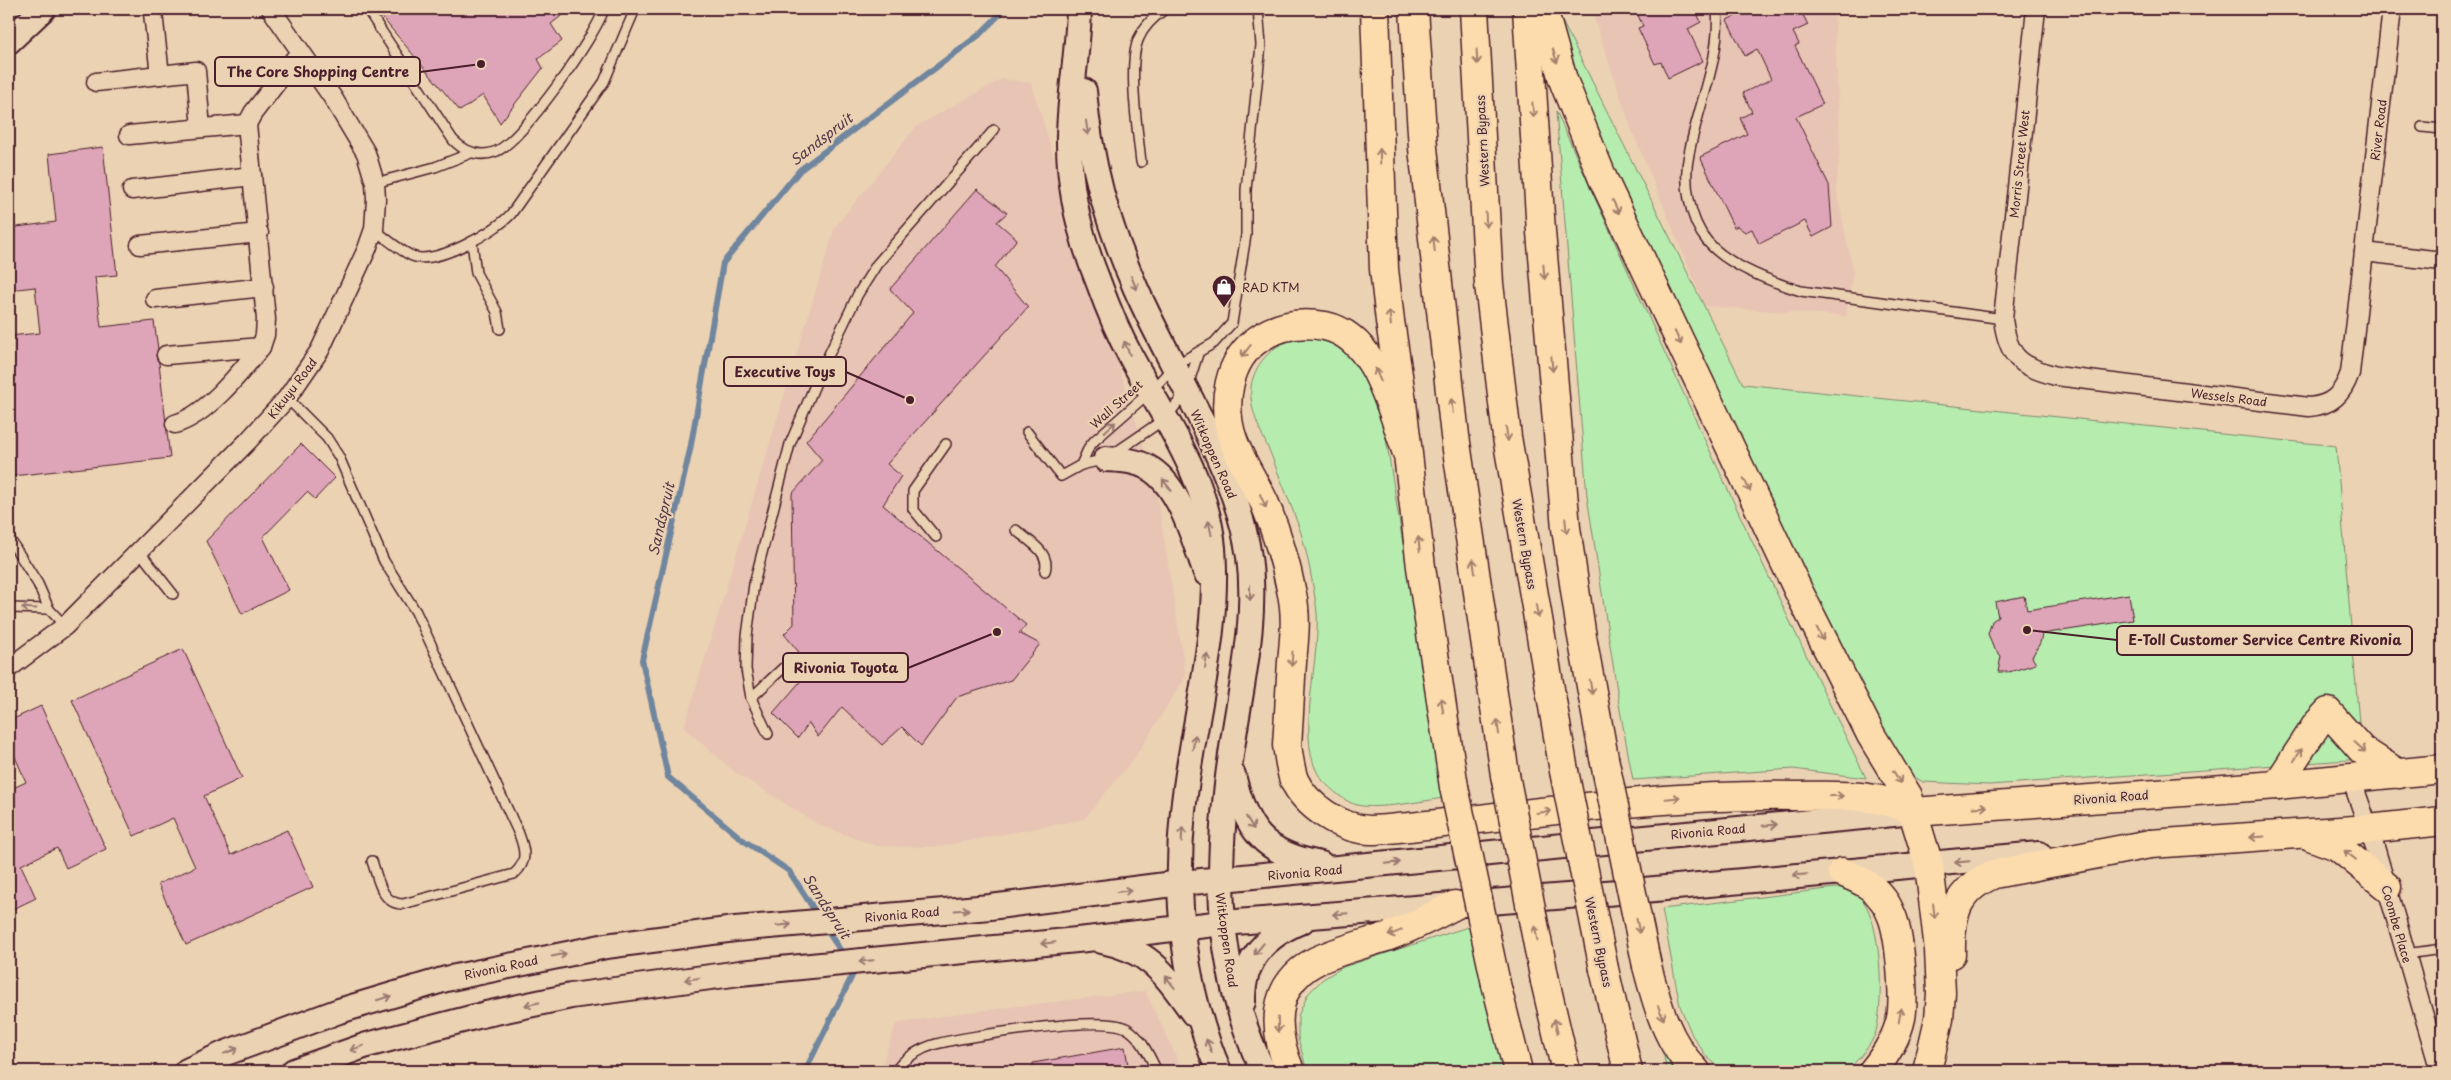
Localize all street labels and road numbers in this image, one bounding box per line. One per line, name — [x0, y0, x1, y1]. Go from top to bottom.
street label: Western Bypass — [1471, 94, 1493, 187]
street label: River Road — [2365, 98, 2391, 162]
street label: Morris Street West — [2004, 109, 2034, 219]
street label: Kikuyu Road — [263, 354, 321, 422]
street label: Wall Street — [1086, 375, 1146, 433]
street label: Wessels Road — [2190, 383, 2268, 411]
street label: Witkoppen Road — [1186, 407, 1242, 501]
street label: Western Bypass — [1508, 497, 1542, 591]
street label: Rivonia Road — [2073, 785, 2149, 809]
street label: Rivonia Road — [1670, 819, 1746, 843]
street label: Rivonia Road — [1267, 860, 1343, 884]
street label: Coombe Place — [2377, 883, 2417, 965]
street label: Witkoppen Road — [1211, 891, 1243, 989]
street label: Western Bypass — [1581, 895, 1617, 989]
street label: Rivonia Road — [864, 902, 940, 926]
street label: Rivonia Road — [462, 950, 540, 984]

